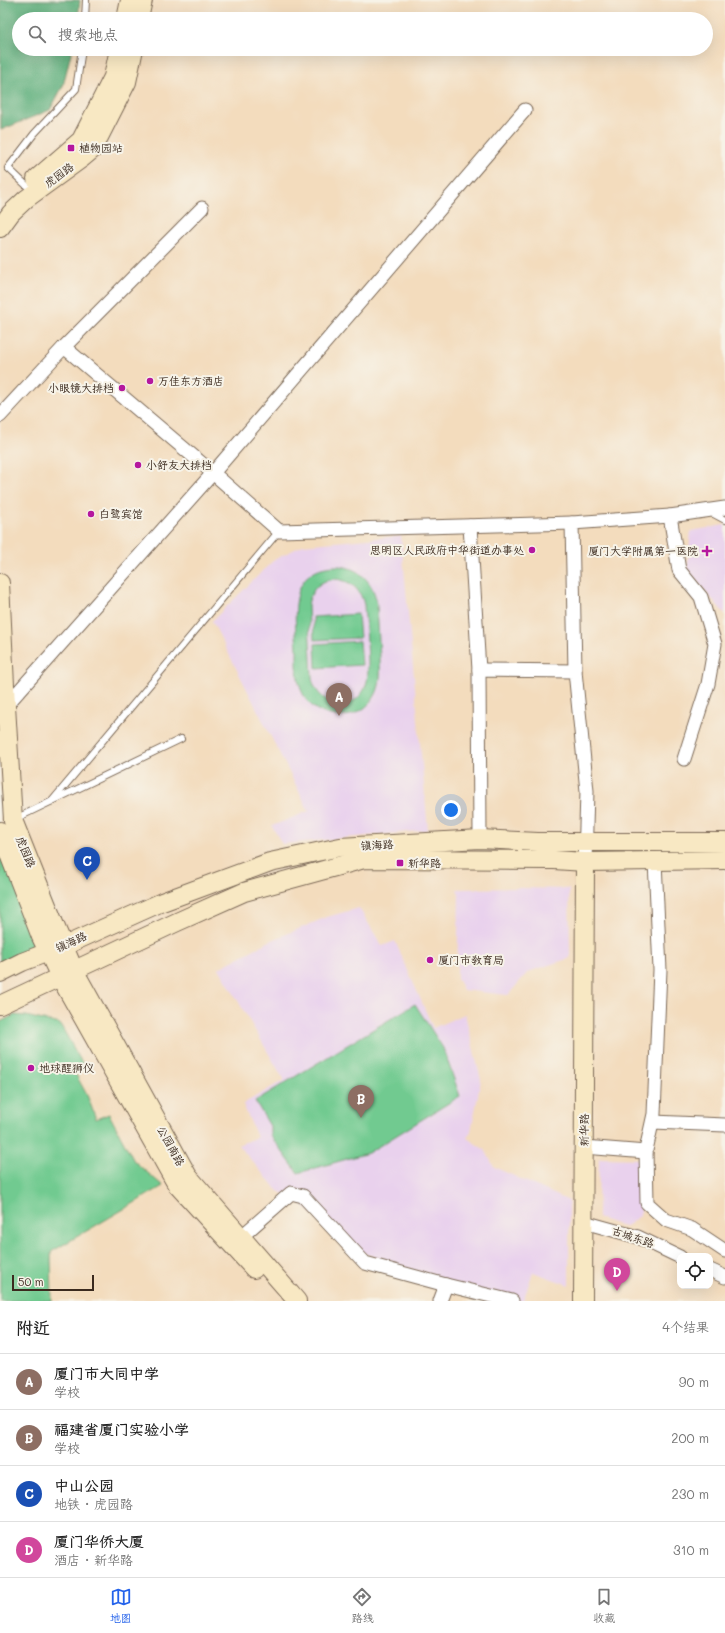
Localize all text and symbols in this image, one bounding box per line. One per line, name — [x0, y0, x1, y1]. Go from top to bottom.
search box — [12, 12, 713, 56]
icon: search — [26, 23, 48, 45]
text: 搜索地点 — [58, 24, 118, 44]
place label: 植物园站 — [79, 140, 123, 155]
marker: 植物园站 — [66, 143, 76, 153]
street label: 虎园路 — [41, 159, 76, 190]
place label: 万佳东方酒店 — [158, 373, 224, 388]
marker: 万佳东方酒店 — [145, 376, 155, 386]
place label: 小眼镜大排档 — [48, 380, 114, 395]
marker: 小眼镜大排档 — [117, 383, 127, 393]
place label: 小舒友大排档 — [146, 457, 212, 472]
marker: 小舒友大排档 — [133, 460, 143, 470]
place label: 白鹭宾馆 — [99, 506, 143, 521]
marker: 白鹭宾馆 — [86, 509, 96, 519]
place label: 思明区人民政府中华街道办事处 — [370, 542, 524, 557]
place label: 厦门大学附属第一医院 — [588, 543, 698, 558]
marker: 思明区人民政府中华街道办事处 — [527, 545, 537, 555]
marker: 厦门大学附属第一医院 — [701, 545, 713, 557]
pin: A — [326, 683, 352, 716]
your location — [441, 800, 461, 820]
street label: 虎园路 — [13, 834, 40, 870]
street label: 镇海路 — [360, 836, 394, 853]
pin: C — [74, 847, 100, 880]
place label: 新华路 — [408, 855, 441, 870]
marker: 新华路 — [395, 858, 405, 868]
street label: 镇海路 — [53, 928, 89, 955]
place label: 厦门市教育局 — [438, 952, 504, 967]
marker: 厦门市教育局 — [425, 955, 435, 965]
place label: 地球醒狮仪 — [39, 1060, 94, 1075]
marker: 地球醒狮仪 — [26, 1063, 36, 1073]
pin: B — [348, 1085, 374, 1118]
street label: 新华路 — [576, 1114, 591, 1147]
street label: 公园南路 — [154, 1123, 189, 1169]
street label: 古城东路 — [610, 1222, 656, 1251]
map controls — [677, 1253, 713, 1289]
button: locate — [677, 1253, 713, 1289]
pin: D — [604, 1258, 630, 1291]
scale bar — [12, 1273, 94, 1292]
text: 50 m — [18, 1274, 44, 1289]
text: 附近 — [16, 1316, 50, 1338]
text: 4个结果 — [662, 1318, 709, 1335]
text: 厦门市大同中学 — [54, 1363, 159, 1383]
text: A — [24, 1373, 34, 1390]
text: 90 m — [679, 1373, 709, 1390]
text: 学校 — [54, 1383, 80, 1400]
text: 福建省厦门实验小学 — [54, 1419, 189, 1439]
text: B — [25, 1429, 33, 1446]
text: 200 m — [671, 1429, 709, 1446]
text: 学校 — [54, 1439, 80, 1456]
text: 中山公园 — [54, 1475, 114, 1495]
text: C — [24, 1485, 34, 1502]
text: 230 m — [672, 1485, 709, 1502]
text: 地铁 · 虎园路 — [54, 1495, 133, 1512]
text: 厦门华侨大厦 — [54, 1531, 144, 1551]
text: D — [24, 1541, 34, 1558]
text: 310 m — [673, 1541, 709, 1558]
text: 酒店 · 新华路 — [54, 1551, 133, 1568]
tab: 地图 — [110, 1586, 132, 1625]
tab: 路线 — [351, 1586, 373, 1625]
tab: 收藏 — [593, 1586, 615, 1625]

